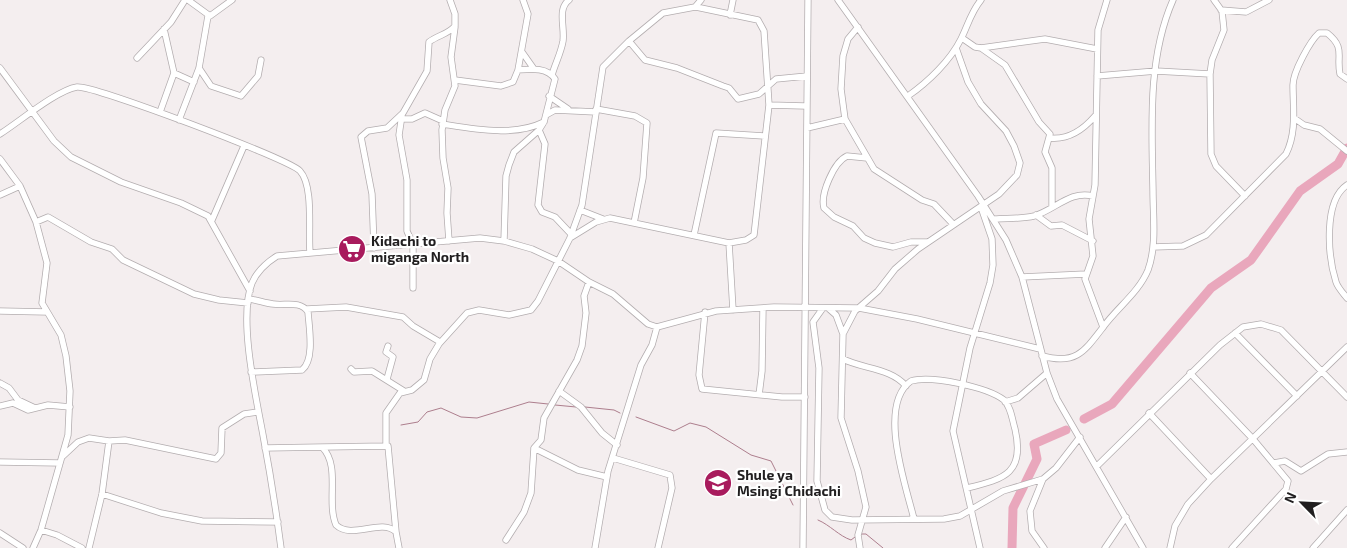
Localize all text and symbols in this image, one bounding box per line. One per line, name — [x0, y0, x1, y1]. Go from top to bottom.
place label: Kidachi to miganga North — [371, 232, 469, 265]
supermarket icon: Kidachi to miganga North — [337, 234, 367, 264]
place label: Shule ya Msingi Chidachi — [737, 466, 841, 499]
school or university icon: Shule ya Msingi Chidachi — [703, 468, 733, 498]
north arrow — [1277, 478, 1327, 528]
text: N — [1280, 489, 1299, 506]

